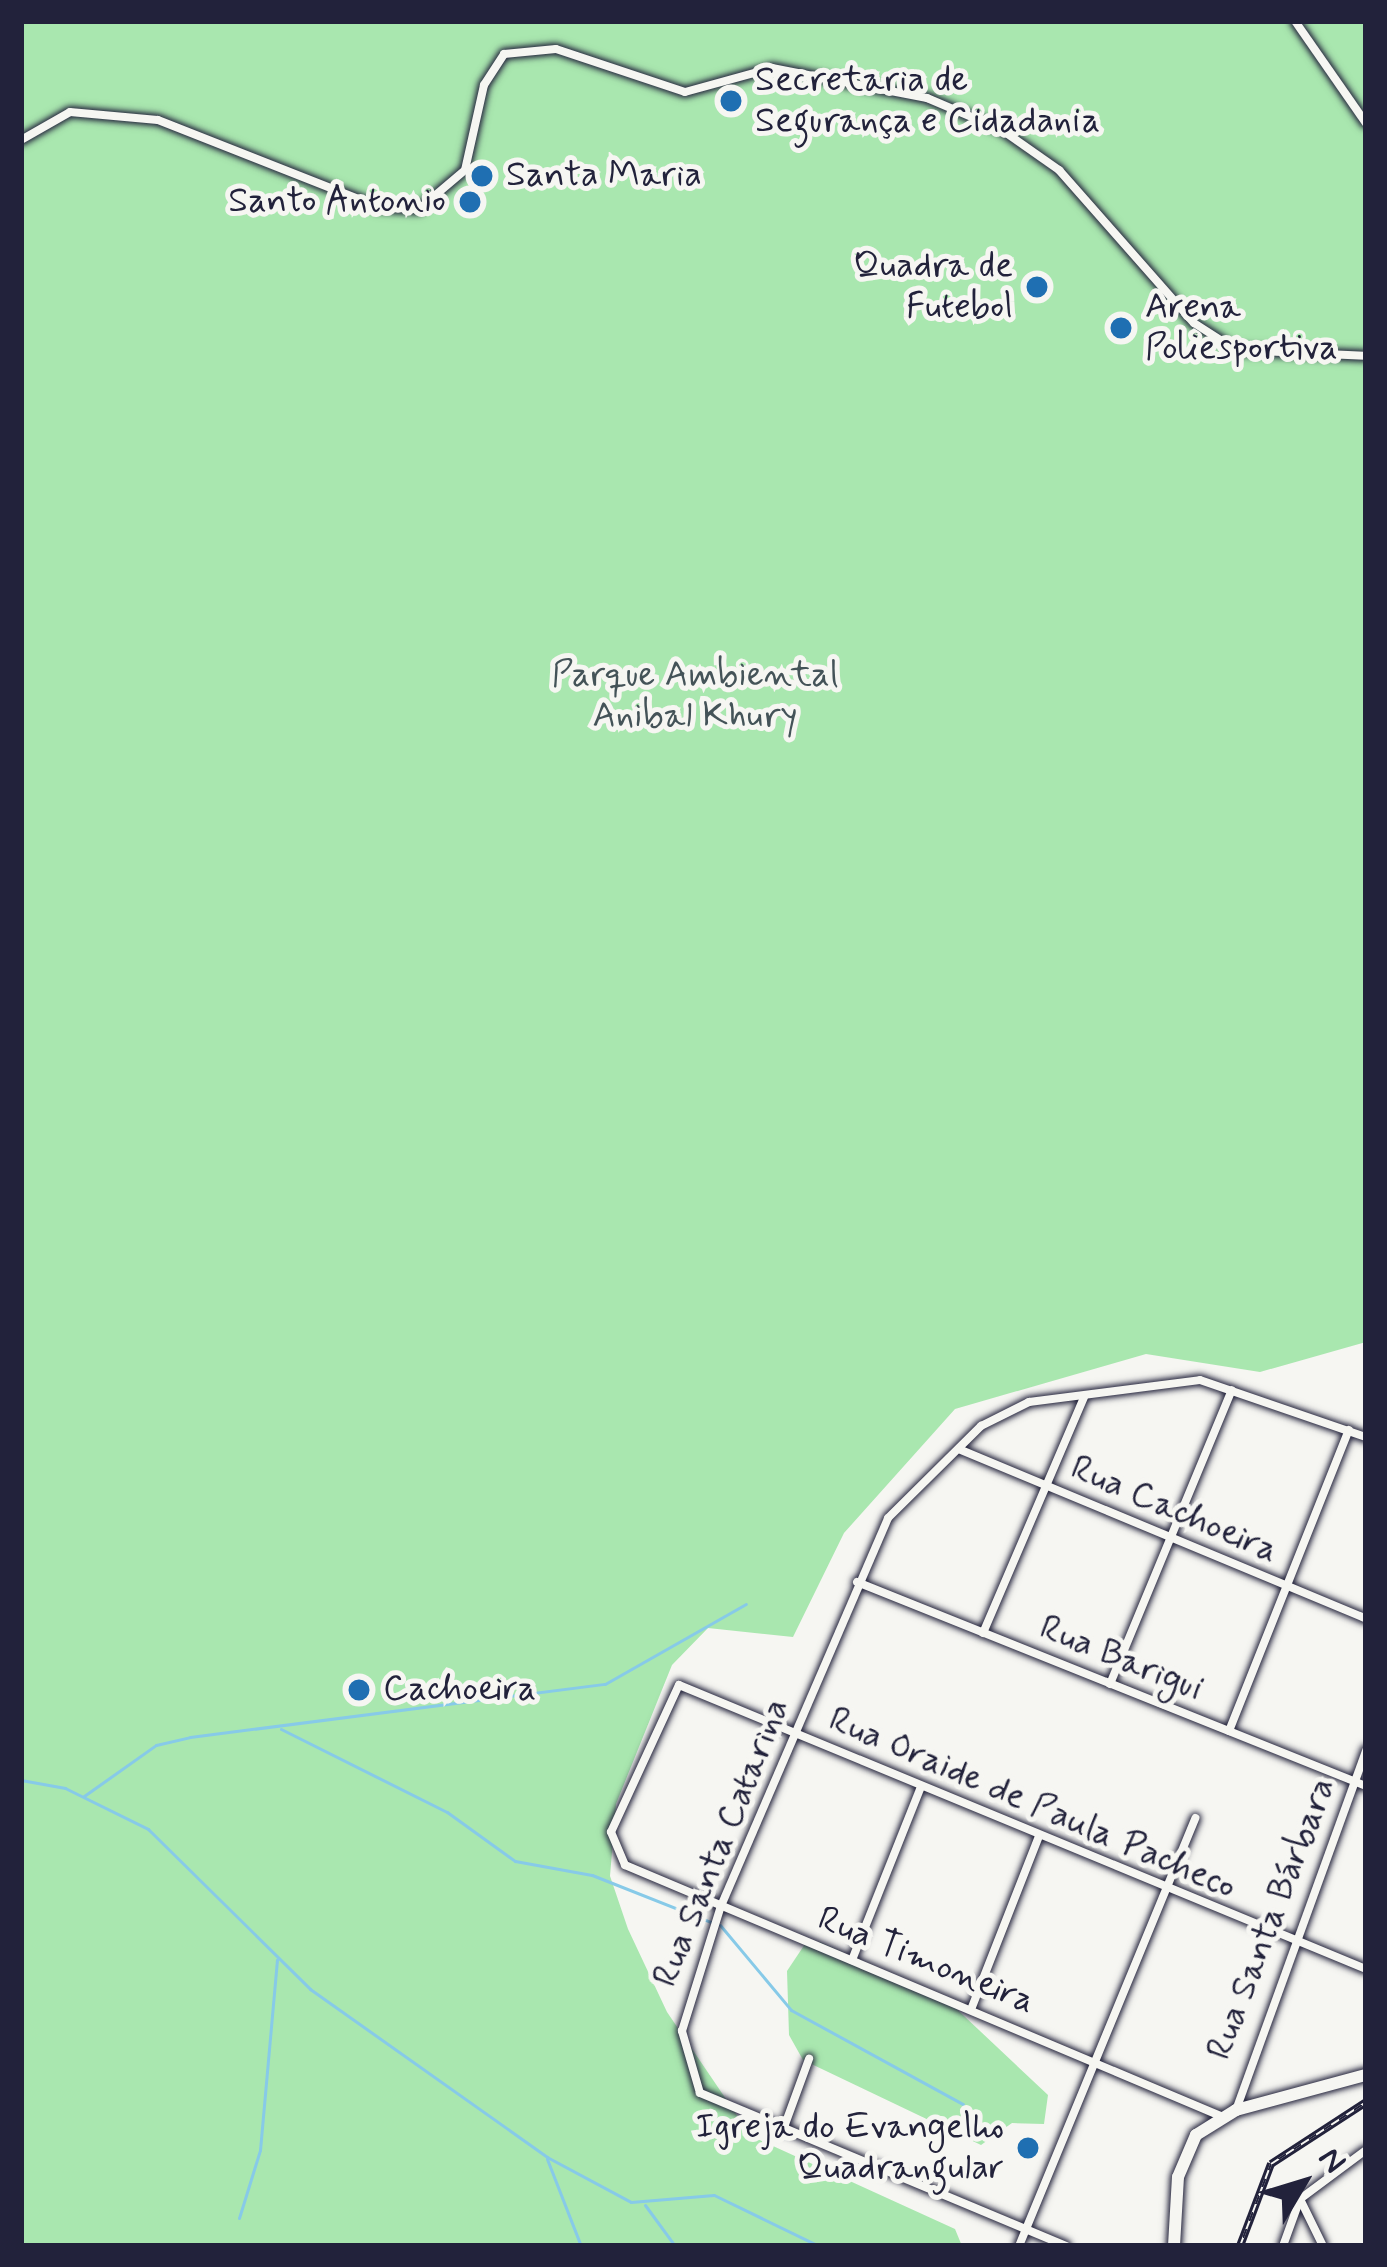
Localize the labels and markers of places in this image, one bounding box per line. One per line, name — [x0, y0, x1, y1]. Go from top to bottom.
place label: Secretaria de Segurança e Cidadania — [755, 58, 1102, 143]
marker: Secretaria de Segurança e Cidadania — [718, 88, 744, 114]
place label: Santa Maria — [506, 154, 703, 198]
marker: Santa Maria — [469, 163, 495, 189]
place label: Santo Antonio — [228, 180, 446, 224]
marker: Santo Antonio — [457, 189, 483, 215]
place label: Quadra de Futebol — [853, 244, 1013, 329]
marker: Quadra de Futebol — [1024, 274, 1050, 300]
place label: Arena Poliesportiva — [1145, 285, 1338, 370]
marker: Arena Poliesportiva — [1108, 315, 1134, 341]
place label: Cachoeira — [383, 1668, 536, 1712]
marker: Cachoeira — [346, 1677, 372, 1703]
place label: Igreja do Evangelho Quadrangular — [705, 2105, 1004, 2190]
marker: Igreja do Evangelho Quadrangular — [1015, 2135, 1041, 2161]

